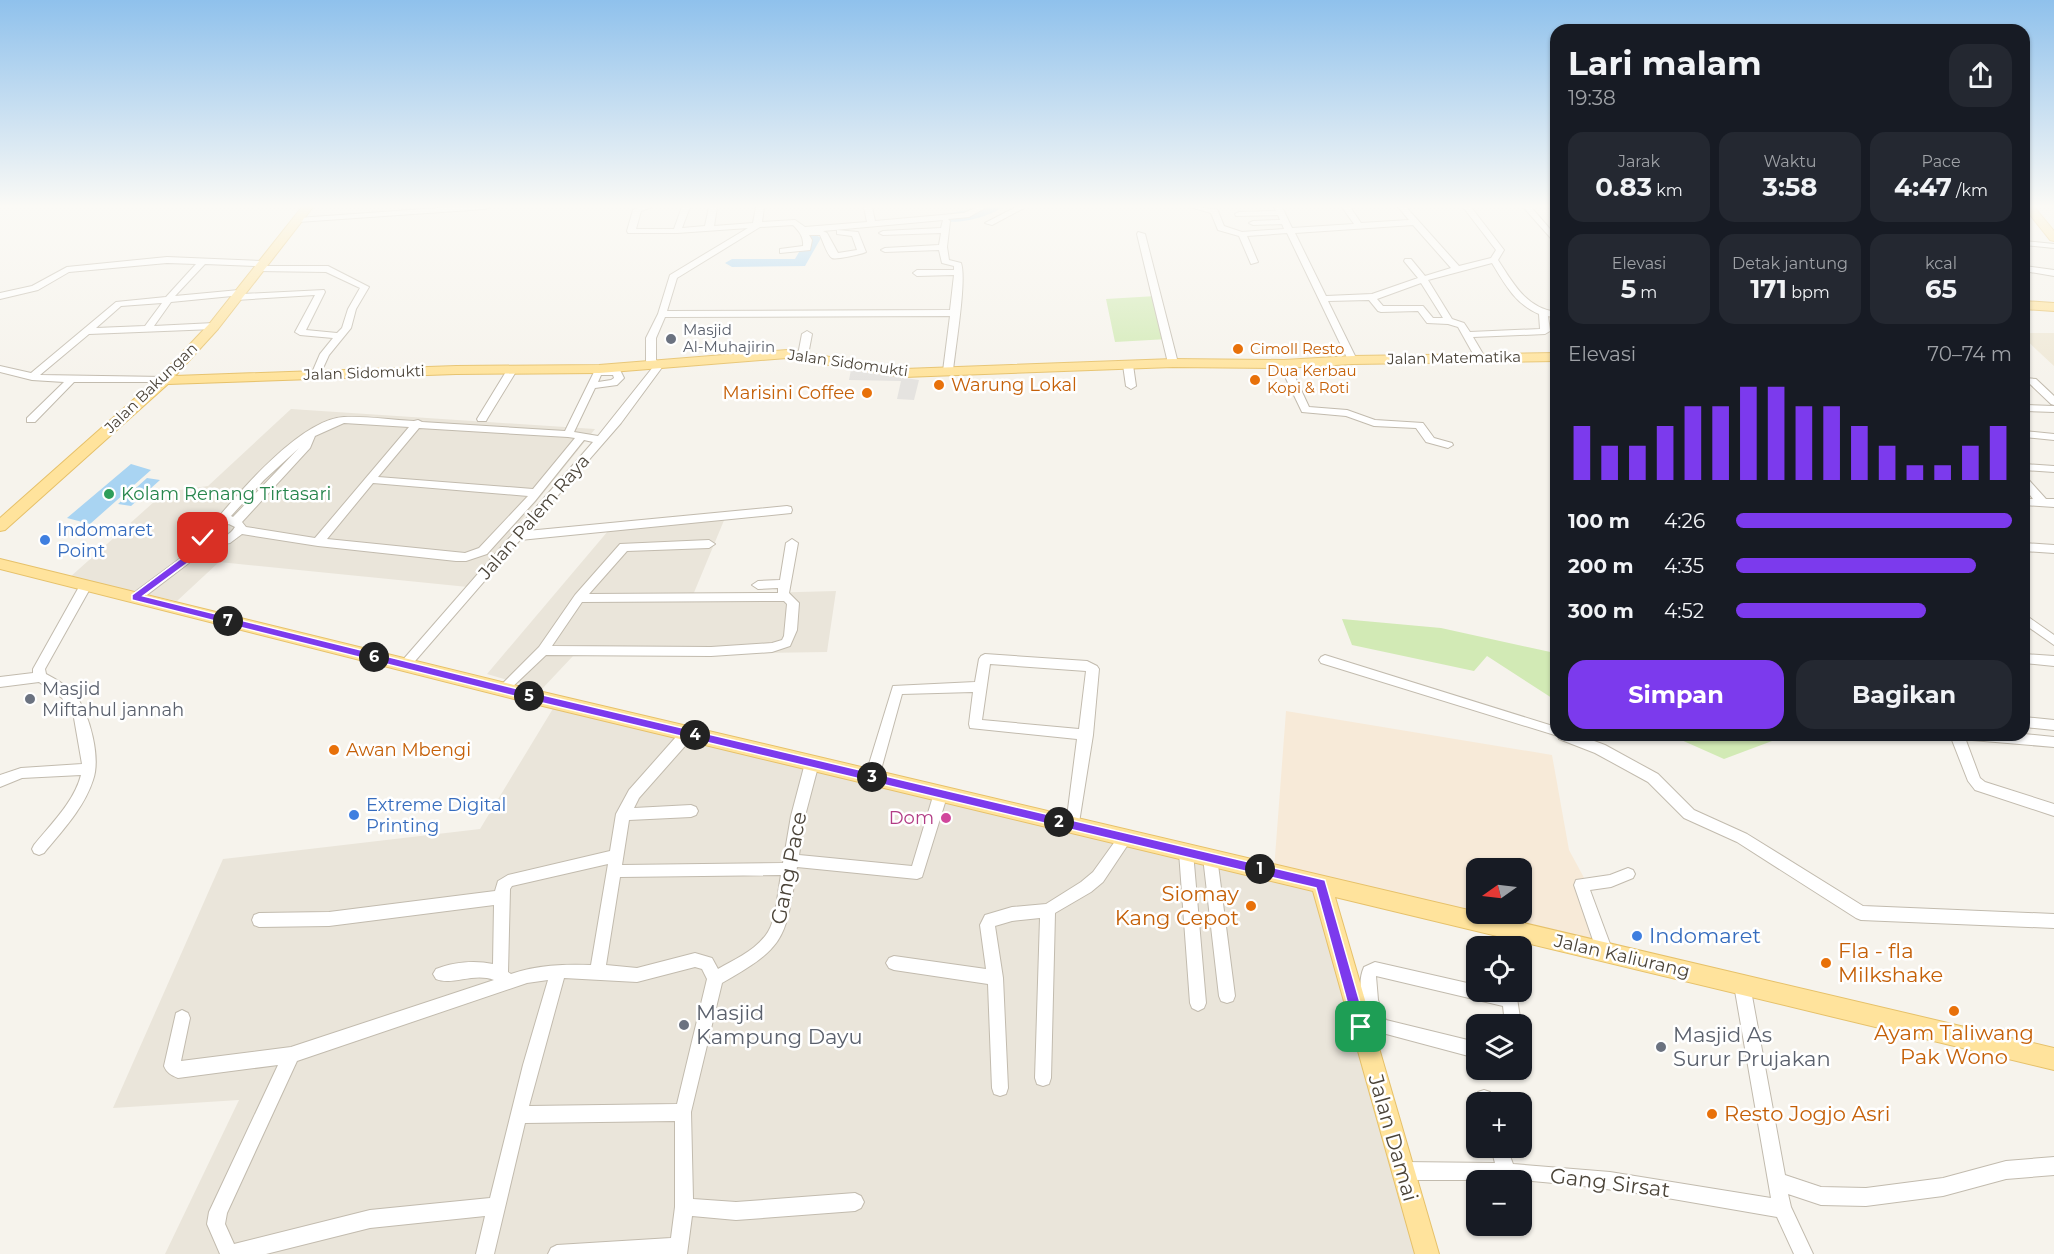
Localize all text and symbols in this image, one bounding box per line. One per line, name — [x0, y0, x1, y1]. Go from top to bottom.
text: Lari malam — [1568, 43, 1762, 83]
button: share — [1949, 44, 2012, 107]
text: 19:38 — [1568, 86, 1616, 110]
text: Jarak — [1618, 152, 1660, 171]
text: Waktu — [1763, 152, 1817, 171]
text: Pace — [1921, 152, 1961, 171]
text: 0.83 — [1595, 171, 1652, 203]
text: 3:58 — [1763, 171, 1817, 203]
text: 4:47 — [1894, 171, 1952, 203]
text: km — [1652, 181, 1683, 200]
text: /km — [1952, 181, 1988, 200]
text: Elevasi — [1612, 254, 1666, 273]
text: Detak jantung — [1732, 254, 1848, 273]
text: kcal — [1925, 254, 1957, 273]
text: 5 — [1621, 273, 1636, 305]
text: 171 — [1750, 273, 1787, 305]
text: 65 — [1925, 273, 1957, 305]
text: m — [1636, 283, 1657, 302]
text: bpm — [1787, 283, 1830, 302]
place label: Masjid Al-Muhajirin — [683, 320, 775, 356]
marker: Masjid Al-Muhajirin — [664, 332, 678, 346]
street label: Jalan Bakungan — [100, 339, 201, 437]
place label: Cimoll Resto — [1250, 339, 1344, 358]
marker: Cimoll Resto — [1231, 342, 1245, 356]
text: Elevasi — [1568, 342, 1636, 366]
text: 70–74 m — [1927, 342, 2012, 366]
street label: Jalan Sidomukti — [786, 345, 909, 380]
street label: Jalan Matematika — [1386, 347, 1521, 368]
street label: Jalan Sidomukti — [302, 361, 425, 384]
place label: Dua Kerbau Kopi & Roti — [1267, 361, 1357, 397]
marker: Dua Kerbau Kopi & Roti — [1248, 373, 1262, 387]
place label: Warung Lokal — [951, 374, 1077, 396]
marker: Warung Lokal — [932, 378, 946, 392]
place label: Marisini Coffee — [722, 382, 855, 404]
marker: Marisini Coffee — [860, 386, 874, 400]
street label: Jalan Palem Raya — [473, 450, 594, 585]
place label: Kolam Renang Tirtasari — [121, 483, 331, 505]
marker: Kolam Renang Tirtasari — [102, 487, 116, 501]
text: 100 m — [1568, 509, 1630, 533]
text: 4:26 — [1664, 509, 1705, 533]
pin — [177, 512, 228, 563]
place label: Indomaret Point — [57, 519, 153, 562]
icon: check — [186, 521, 219, 554]
marker: Indomaret Point — [38, 533, 52, 547]
text: 200 m — [1568, 554, 1634, 578]
text: 4:35 — [1664, 554, 1704, 578]
text: 300 m — [1568, 599, 1634, 623]
text: 4:52 — [1664, 599, 1704, 623]
pin: 7 — [213, 606, 243, 636]
text: 7 — [223, 611, 233, 630]
pin: 6 — [359, 642, 389, 672]
text: 6 — [369, 647, 379, 666]
button: Simpan — [1568, 660, 1784, 729]
button: Bagikan — [1796, 660, 2012, 729]
place label: Masjid Miftahul jannah — [42, 678, 184, 721]
pin: 5 — [514, 681, 544, 711]
text: 5 — [524, 686, 534, 705]
marker: Masjid Miftahul jannah — [23, 692, 37, 706]
pin: 4 — [680, 720, 710, 750]
text: 4 — [689, 725, 701, 744]
place label: Awan Mbengi — [346, 739, 471, 761]
marker: Awan Mbengi — [327, 743, 341, 757]
pin: 3 — [857, 762, 887, 792]
text: 3 — [867, 767, 877, 786]
place label: Extreme Digital Printing — [366, 794, 506, 837]
place label: Dom — [889, 807, 934, 829]
pin: 2 — [1044, 807, 1074, 837]
marker: Extreme Digital Printing — [347, 808, 361, 822]
street label: Gang Pace — [765, 809, 812, 926]
marker: Dom — [939, 811, 953, 825]
text: 2 — [1054, 812, 1064, 831]
pin: 1 — [1245, 854, 1275, 884]
north arrow — [1466, 858, 1532, 924]
map controls — [1466, 858, 1532, 1236]
text: 1 — [1257, 859, 1263, 878]
place label: Siomay Kang Cepot — [1115, 881, 1240, 930]
marker: Siomay Kang Cepot — [1244, 899, 1258, 913]
place label: Indomaret — [1649, 923, 1761, 948]
street label: Jalan Kaliurang — [1551, 929, 1692, 982]
marker: Indomaret — [1630, 929, 1644, 943]
button: locate — [1466, 936, 1532, 1002]
place label: Fla - fla Milkshake — [1838, 938, 1943, 987]
marker: Fla - fla Milkshake — [1819, 956, 1833, 970]
place label: Masjid Kampung Dayu — [696, 1000, 863, 1049]
pin — [1335, 1001, 1386, 1052]
marker: Ayam Taliwang Pak Wono — [1947, 1004, 1961, 1018]
icon: arrive — [1344, 1010, 1377, 1043]
button: layers — [1466, 1014, 1532, 1080]
marker: Masjid Kampung Dayu — [677, 1018, 691, 1032]
place label: Ayam Taliwang Pak Wono — [1874, 1020, 2034, 1069]
place label: Masjid As Surur Prujakan — [1673, 1022, 1831, 1071]
marker: Masjid As Surur Prujakan — [1654, 1040, 1668, 1054]
street label: Jalan Damai — [1363, 1071, 1424, 1204]
button: + — [1466, 1092, 1532, 1158]
place label: Resto Jogjo Asri — [1724, 1101, 1891, 1126]
marker: Resto Jogjo Asri — [1705, 1107, 1719, 1121]
street label: Gang Sirsat — [1549, 1163, 1672, 1202]
button: − — [1466, 1170, 1532, 1236]

